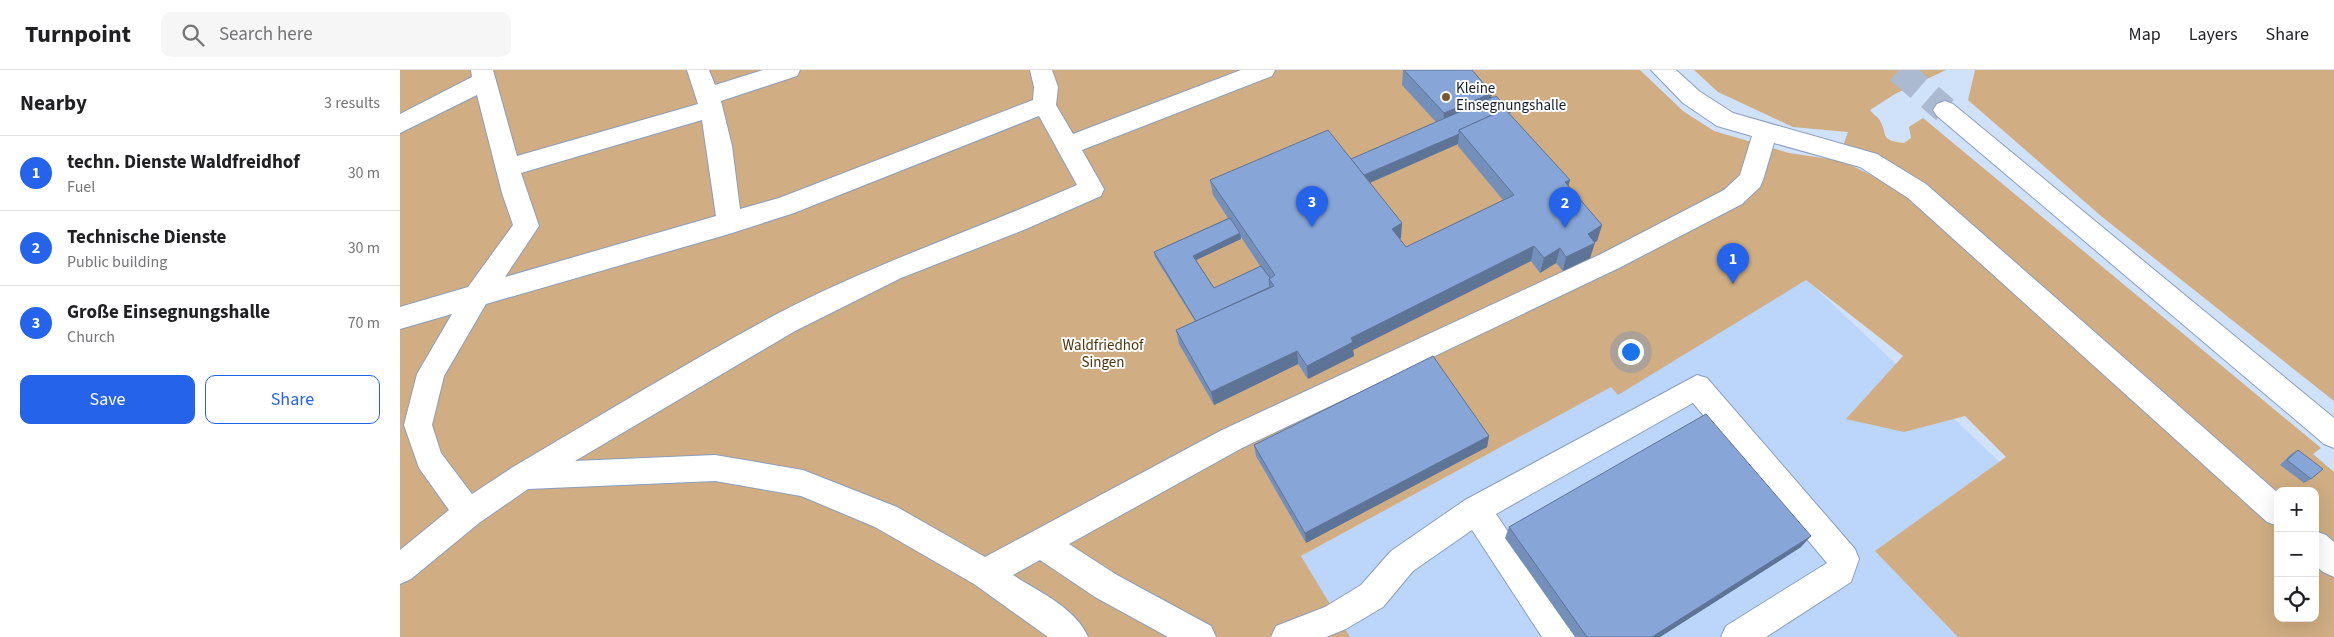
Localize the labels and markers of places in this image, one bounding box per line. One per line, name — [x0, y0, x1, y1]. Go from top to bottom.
place label: Kleine Einsegnungshalle — [1456, 78, 1566, 116]
marker: Kleine Einsegnungshalle — [1440, 91, 1452, 103]
pin: 3 — [1296, 186, 1328, 227]
pin: 2 — [1549, 187, 1581, 228]
pin: 1 — [1717, 243, 1749, 284]

